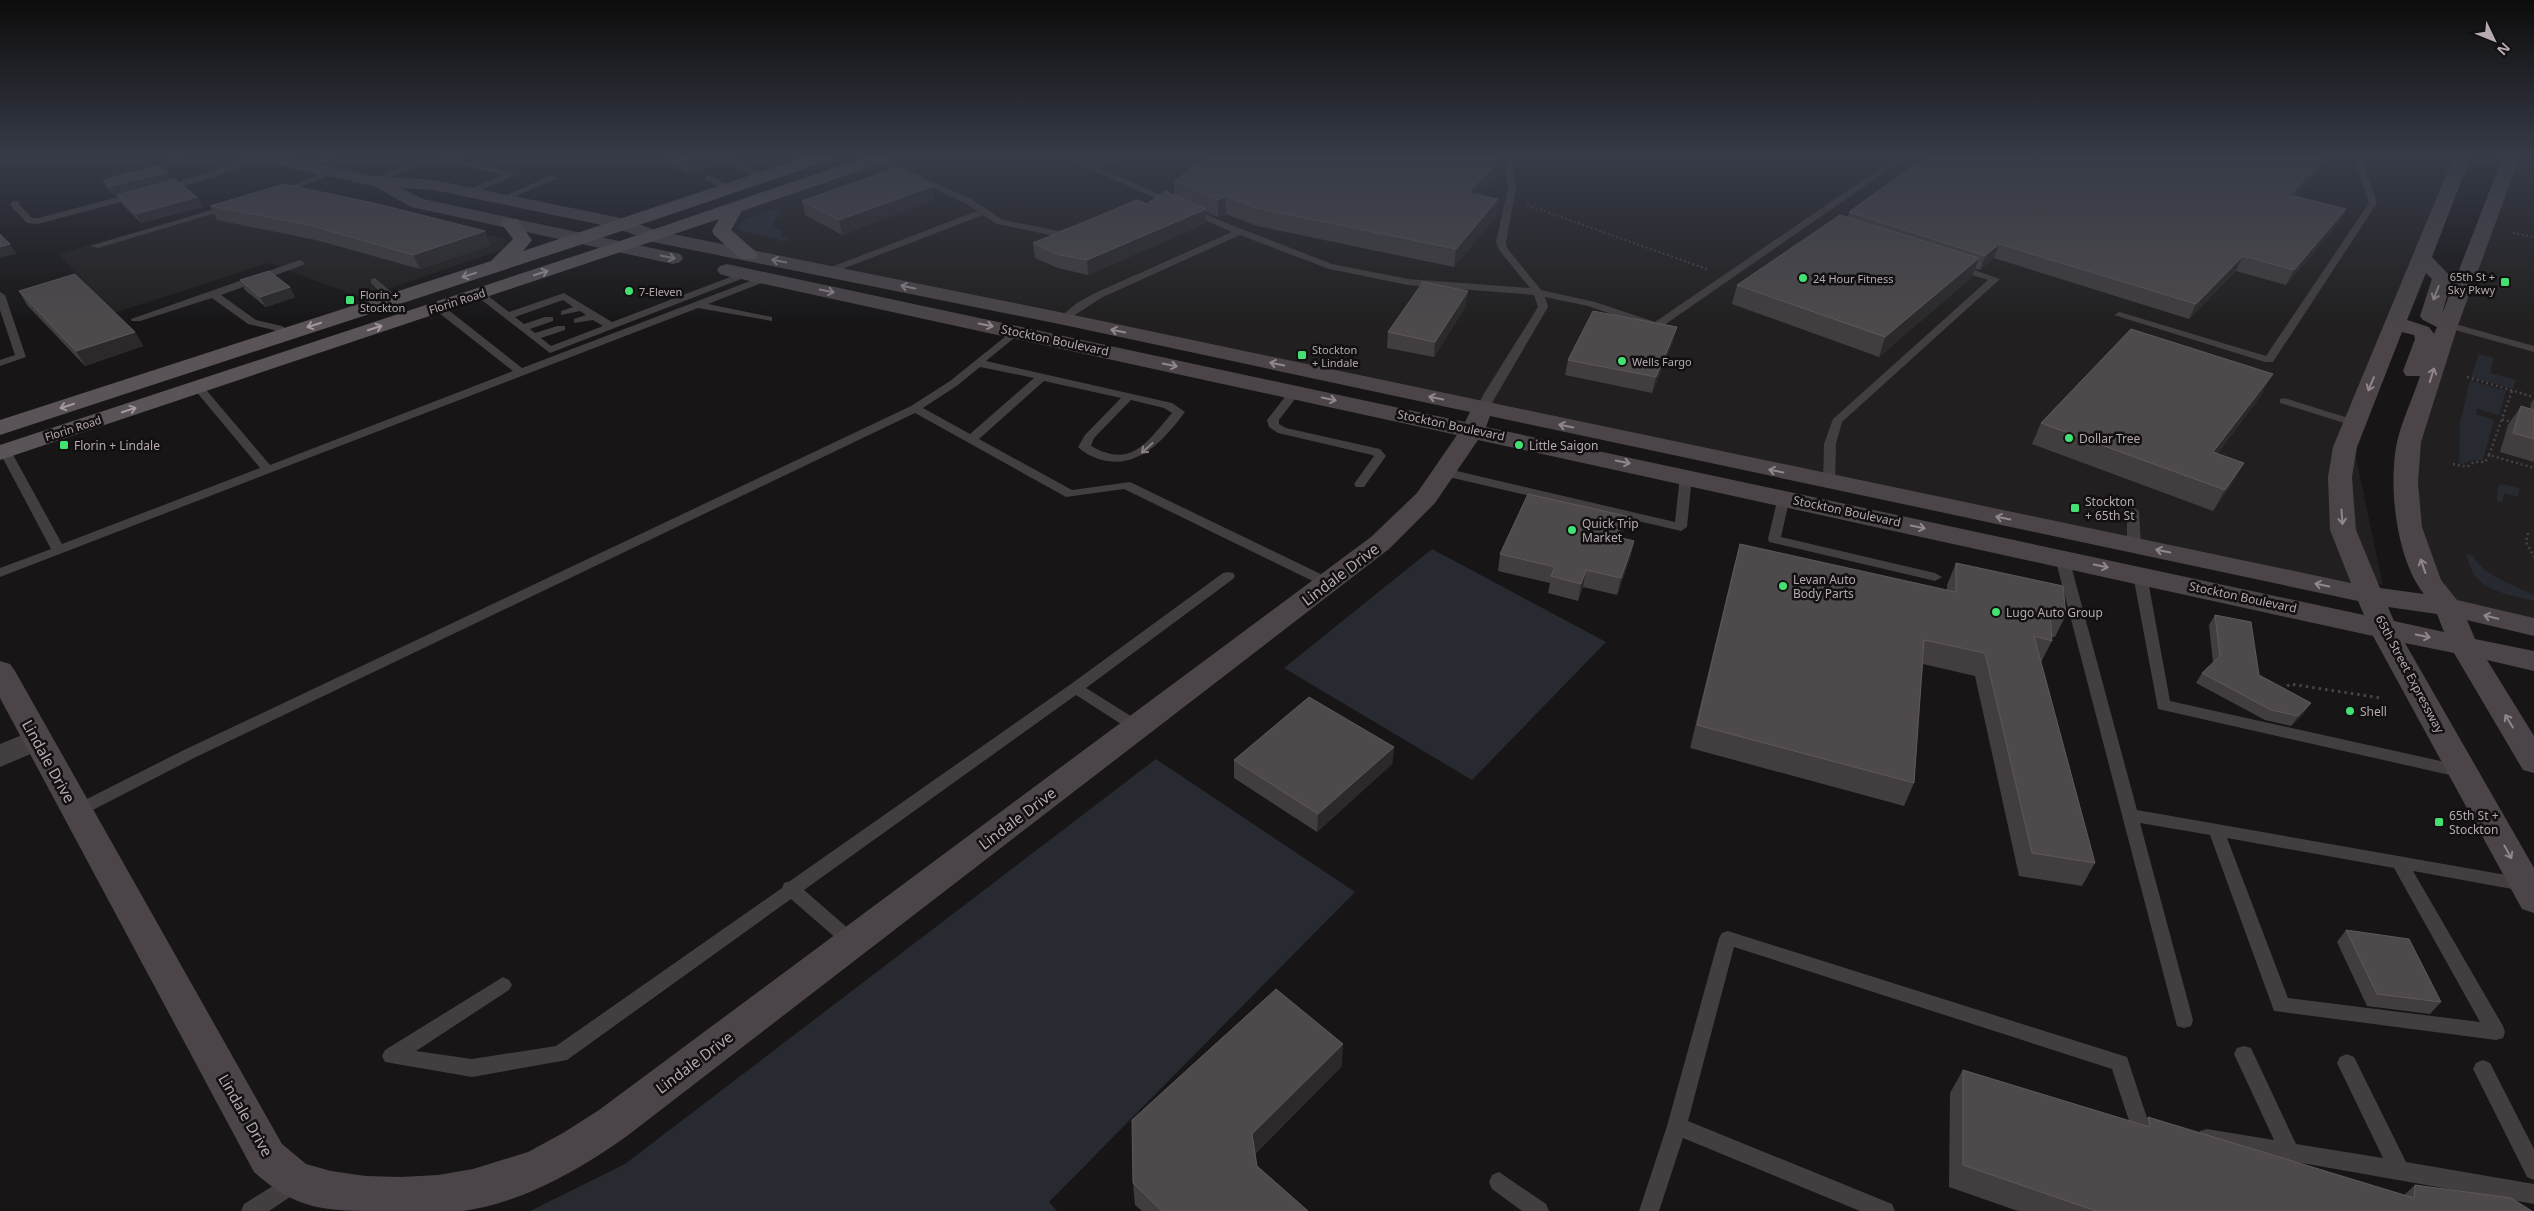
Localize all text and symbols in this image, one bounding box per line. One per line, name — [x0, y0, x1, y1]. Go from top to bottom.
north arrow — [2469, 15, 2519, 65]
text: N — [2493, 39, 2515, 60]
one-way arrow — [660, 253, 676, 262]
one-way arrow — [772, 256, 788, 265]
one-way arrow — [532, 268, 548, 277]
place label: 65th St + Sky Pkwy — [2448, 269, 2495, 297]
one-way arrow — [461, 271, 477, 280]
place label: 24 Hour Fitness — [1813, 271, 1894, 286]
marker: 24 Hour Fitness — [1797, 272, 1809, 284]
marker: 65th St + Sky Pkwy — [2499, 276, 2511, 288]
one-way arrow — [900, 282, 916, 291]
place label: 7-Eleven — [639, 284, 682, 299]
street label: Florin Road — [427, 285, 487, 317]
marker: 7-Eleven — [623, 285, 635, 297]
one-way arrow — [2431, 285, 2441, 300]
place label: Florin + Stockton — [360, 287, 405, 315]
one-way arrow — [819, 287, 835, 296]
marker: Florin + Stockton — [344, 294, 356, 306]
street label: Stockton Boulevard — [1000, 320, 1110, 360]
one-way arrow — [307, 321, 323, 331]
one-way arrow — [978, 321, 994, 330]
one-way arrow — [366, 323, 382, 332]
one-way arrow — [1110, 326, 1126, 335]
place label: Stockton + Lindale — [1312, 342, 1359, 370]
marker: Stockton + Lindale — [1296, 349, 1308, 361]
place label: Wells Fargo — [1632, 354, 1692, 369]
marker: Wells Fargo — [1616, 355, 1628, 367]
one-way arrow — [1269, 359, 1285, 368]
one-way arrow — [1161, 360, 1177, 370]
one-way arrow — [2428, 367, 2437, 383]
one-way arrow — [2365, 376, 2375, 391]
one-way arrow — [1428, 393, 1444, 402]
one-way arrow — [1320, 395, 1336, 404]
one-way arrow — [60, 401, 76, 411]
one-way arrow — [121, 404, 137, 414]
street label: Stockton Boulevard — [1396, 405, 1506, 445]
street label: Florin Road — [43, 412, 103, 444]
one-way arrow — [1558, 420, 1574, 430]
place label: Dollar Tree — [2079, 430, 2141, 447]
marker: Dollar Tree — [2063, 432, 2075, 444]
place label: Florin + Lindale — [74, 437, 160, 454]
place label: Little Saigon — [1529, 437, 1599, 454]
marker: Florin + Lindale — [58, 439, 70, 451]
marker: Little Saigon — [1513, 439, 1525, 451]
one-way arrow — [1140, 442, 1153, 454]
one-way arrow — [1614, 458, 1630, 467]
one-way arrow — [1768, 466, 1784, 475]
street label: Stockton Boulevard — [1792, 491, 1902, 531]
place label: Stockton + 65th St — [2085, 493, 2135, 524]
marker: Stockton + 65th St — [2069, 502, 2081, 514]
one-way arrow — [2338, 509, 2347, 525]
one-way arrow — [1996, 513, 2012, 523]
place label: Quick Trip Market — [1582, 515, 1639, 546]
one-way arrow — [1910, 522, 1926, 532]
marker: Quick Trip Market — [1566, 524, 1578, 536]
street label: Lindale Drive — [1297, 538, 1383, 610]
one-way arrow — [2155, 546, 2171, 555]
one-way arrow — [2417, 558, 2427, 574]
one-way arrow — [2092, 562, 2108, 571]
place label: Levan Auto Body Parts — [1793, 571, 1856, 602]
street label: Stockton Boulevard — [2188, 577, 2298, 617]
marker: Levan Auto Body Parts — [1777, 580, 1789, 592]
one-way arrow — [2314, 580, 2330, 589]
place label: Lugo Auto Group — [2006, 604, 2103, 621]
marker: Lugo Auto Group — [1990, 606, 2002, 618]
street label: 65th Street Expressway — [2372, 612, 2449, 737]
one-way arrow — [2483, 612, 2499, 621]
one-way arrow — [2415, 632, 2431, 642]
place label: Shell — [2360, 703, 2387, 720]
marker: Shell — [2344, 705, 2356, 717]
one-way arrow — [2503, 714, 2513, 728]
street label: Lindale Drive — [18, 716, 80, 806]
street label: Lindale Drive — [974, 782, 1060, 854]
place label: 65th St + Stockton — [2449, 807, 2499, 838]
marker: 65th St + Stockton — [2433, 816, 2445, 828]
one-way arrow — [2503, 844, 2513, 858]
street label: Lindale Drive — [651, 1026, 737, 1098]
street label: Lindale Drive — [214, 1070, 278, 1160]

